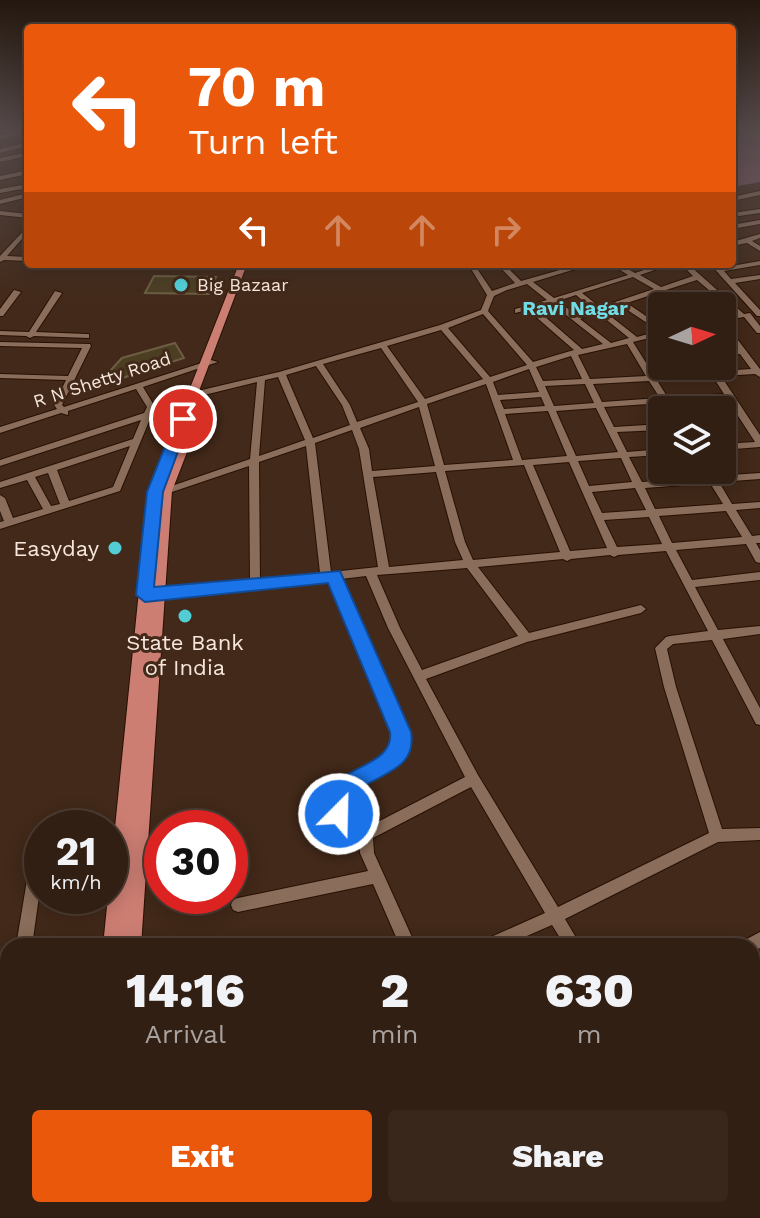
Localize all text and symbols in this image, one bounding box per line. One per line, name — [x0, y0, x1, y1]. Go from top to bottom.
text: 70 m — [188, 54, 325, 120]
icon: left — [56, 56, 160, 160]
text: Turn left — [188, 121, 338, 163]
icon: left — [232, 208, 276, 252]
icon: ahead — [316, 208, 360, 252]
icon: ahead — [400, 208, 444, 252]
icon: right — [484, 208, 528, 252]
place label: Big Bazaar — [197, 274, 289, 295]
marker: Big Bazaar — [172, 276, 190, 294]
north arrow — [648, 292, 736, 380]
map controls — [648, 292, 736, 484]
district label: Ravi Nagar — [522, 296, 628, 320]
street label: R N Shetty Road — [31, 347, 173, 412]
pin — [149, 385, 217, 453]
button: layers — [648, 396, 736, 484]
icon: arrive — [161, 397, 205, 441]
place label: Easyday — [13, 536, 100, 561]
marker: Easyday — [106, 539, 124, 557]
marker: State Bank of India — [176, 607, 194, 625]
place label: State Bank of India — [126, 630, 244, 680]
position arrow — [297, 772, 381, 856]
speed limit sign: 30 — [144, 810, 248, 914]
text: 21 — [55, 828, 97, 875]
text: km/h — [50, 870, 102, 894]
text: 14:16 — [126, 962, 245, 1019]
text: 2 — [380, 962, 409, 1019]
text: 630 — [544, 962, 634, 1019]
text: Arrival — [145, 1019, 226, 1049]
text: min — [371, 1019, 418, 1049]
text: m — [577, 1019, 602, 1049]
button: Exit — [32, 1110, 372, 1202]
button: Share — [388, 1110, 728, 1202]

